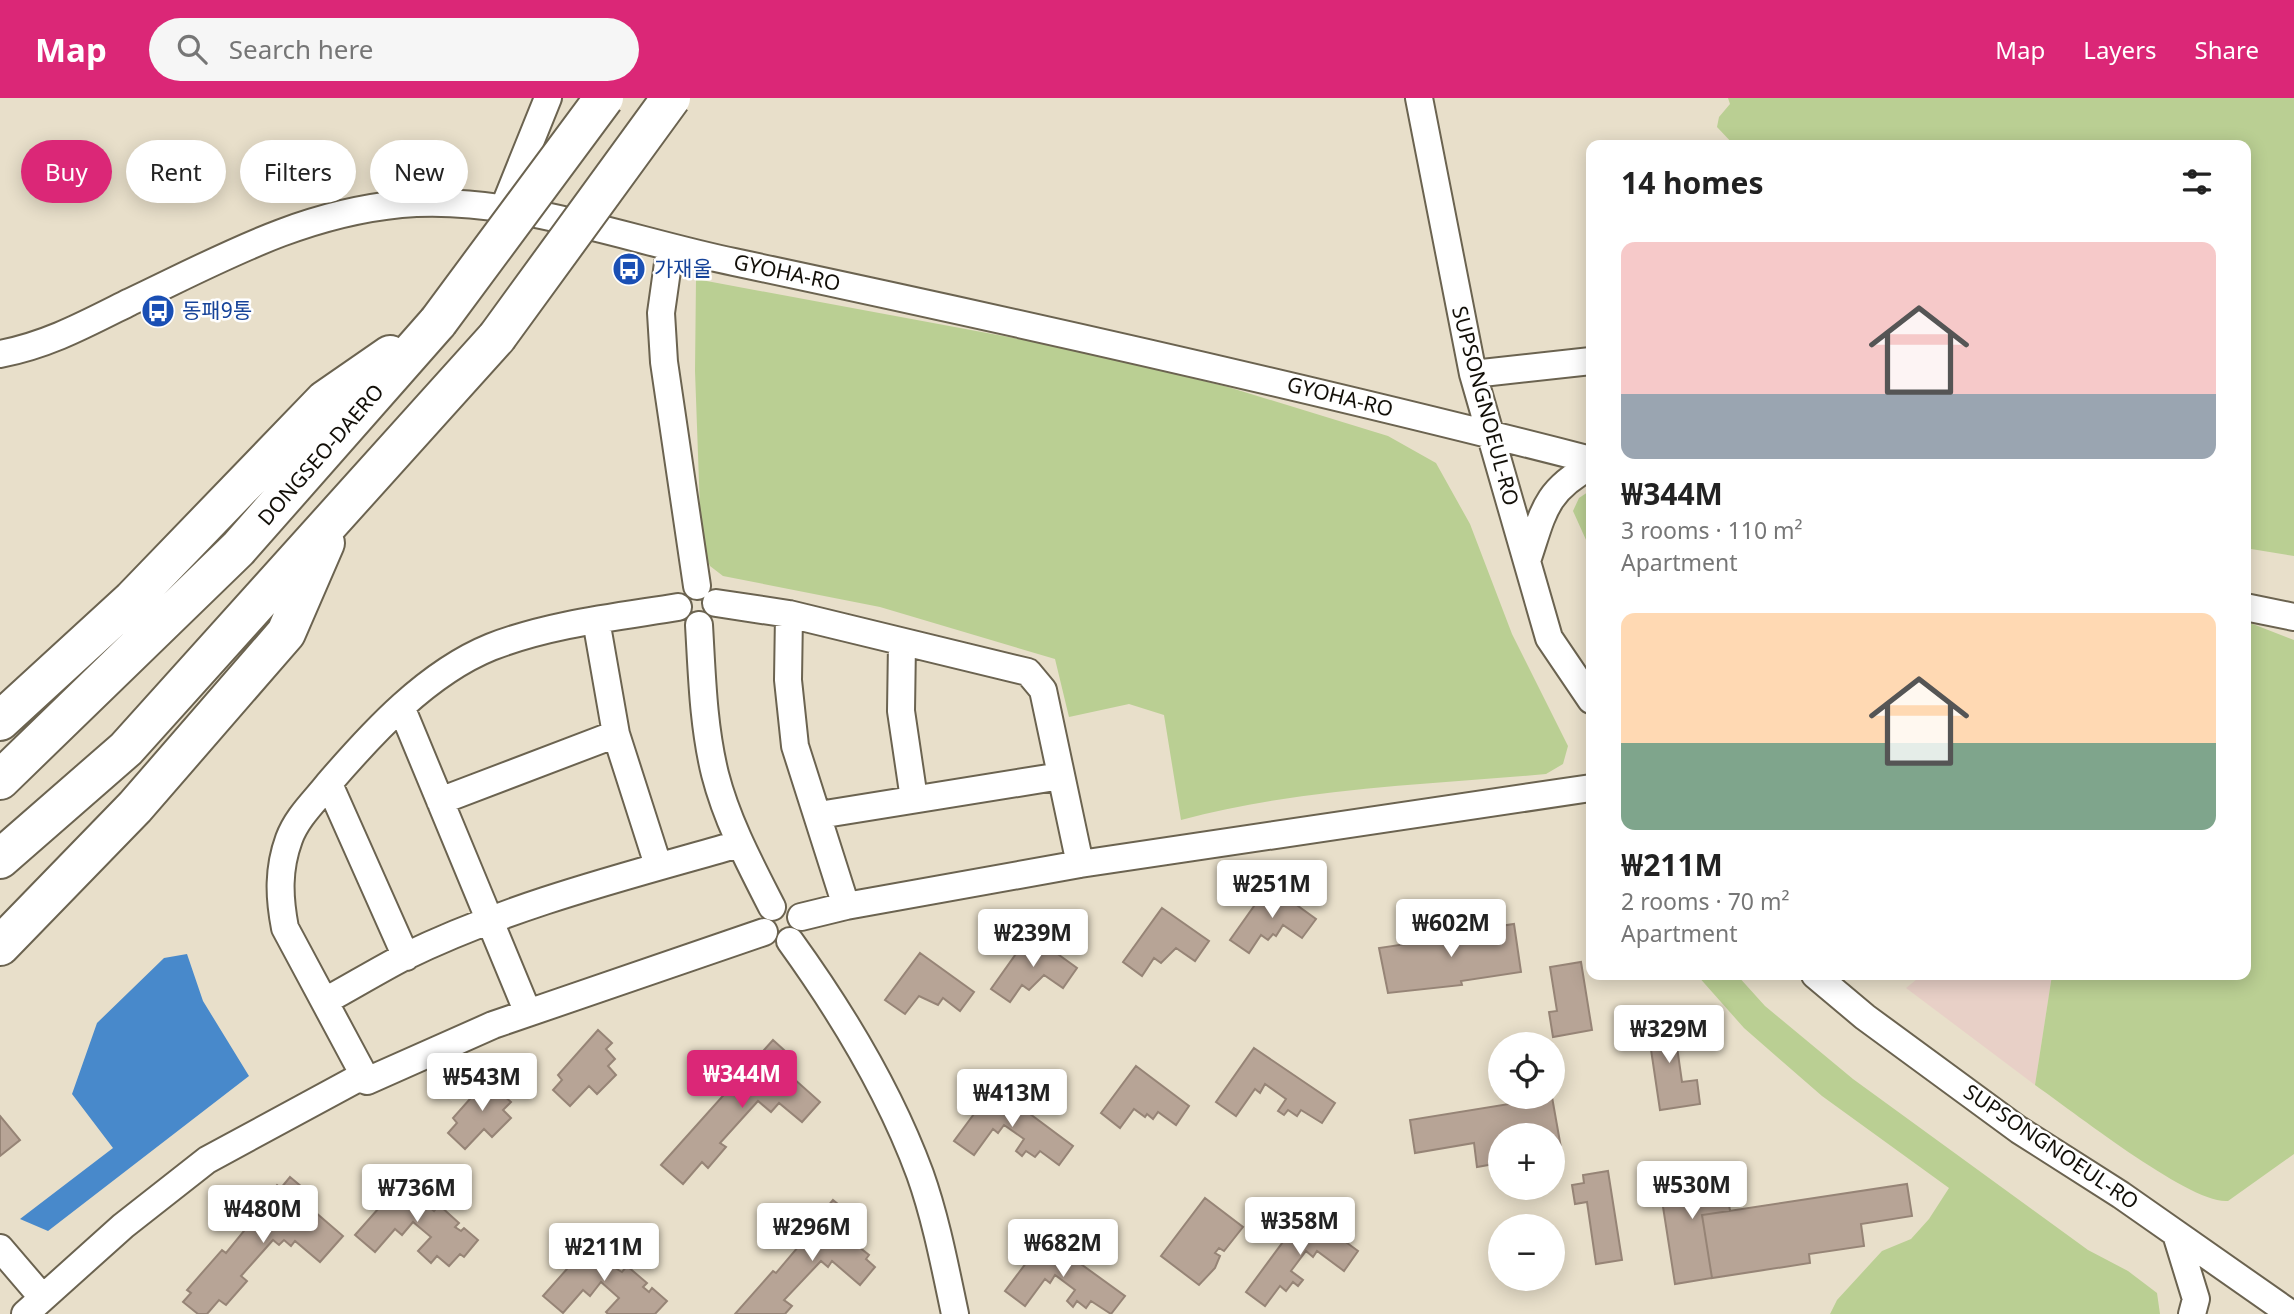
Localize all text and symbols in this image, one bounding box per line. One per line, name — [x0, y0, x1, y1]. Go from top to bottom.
search box — [149, 18, 639, 81]
text: Map — [35, 27, 107, 72]
icon: search — [173, 30, 211, 68]
text: Search here — [229, 31, 373, 67]
text: Map — [1995, 33, 2045, 66]
text: Layers — [2083, 33, 2157, 66]
text: Share — [2195, 33, 2259, 66]
chip: Buy — [21, 140, 112, 203]
chip: Rent — [126, 140, 226, 203]
chip: Filters — [240, 140, 356, 203]
chip: New — [370, 140, 468, 203]
text: 14 homes — [1621, 162, 1764, 203]
icon: filters — [2178, 163, 2216, 201]
street label: GYOHA-RO — [731, 247, 843, 297]
bus stop icon: 가재울 — [610, 250, 648, 288]
place label: 가재울 — [654, 254, 712, 282]
icon: home — [1856, 287, 1982, 413]
bus stop icon: 동패9통 — [139, 292, 177, 330]
place label: 동패9통 — [182, 296, 252, 324]
street label: SUPSONGNOEUL-RO — [1446, 303, 1526, 509]
street label: GYOHA-RO — [1284, 369, 1396, 423]
street label: DONGSEO-DAERO — [251, 378, 389, 531]
text: ₩344M — [1621, 473, 1723, 514]
text: 3 rooms · 110 m² — [1621, 514, 1803, 546]
text: Apartment — [1621, 546, 1738, 578]
icon: home — [1856, 658, 1982, 784]
text: ₩211M — [1621, 844, 1723, 885]
pin: ₩251M — [1223, 860, 1321, 920]
text: ₩251M — [1233, 867, 1311, 899]
text: 2 rooms · 70 m² — [1621, 885, 1790, 917]
pin: ₩602M — [1402, 900, 1500, 959]
text: ₩602M — [1412, 906, 1490, 938]
pin: ₩239M — [984, 910, 1082, 969]
text: ₩239M — [994, 916, 1072, 948]
text: Apartment — [1621, 917, 1738, 949]
pin: ₩329M — [1620, 1006, 1718, 1065]
text: ₩329M — [1630, 1012, 1708, 1044]
map controls — [1488, 1032, 1565, 1291]
button: locate — [1488, 1032, 1565, 1109]
pin: ₩344M — [693, 1051, 791, 1110]
pin: ₩543M — [433, 1054, 531, 1113]
text: ₩344M — [703, 1057, 781, 1089]
text: ₩543M — [443, 1060, 521, 1092]
pin: ₩413M — [963, 1070, 1061, 1129]
text: ₩413M — [973, 1076, 1051, 1108]
street label: SUPSONGNOEUL-RO — [1959, 1077, 2145, 1215]
button: + — [1488, 1123, 1565, 1200]
pin: ₩530M — [1643, 1162, 1741, 1221]
pin: ₩736M — [368, 1164, 466, 1224]
text: ₩530M — [1653, 1168, 1731, 1200]
text: ₩736M — [378, 1171, 456, 1203]
pin: ₩480M — [214, 1186, 312, 1245]
text: ₩480M — [224, 1192, 302, 1224]
pin: ₩358M — [1251, 1198, 1349, 1257]
pin: ₩296M — [763, 1204, 861, 1263]
text: ₩358M — [1261, 1204, 1339, 1236]
text: ₩296M — [773, 1210, 851, 1242]
button: − — [1488, 1214, 1565, 1291]
pin: ₩682M — [1014, 1220, 1112, 1279]
pin: ₩211M — [555, 1224, 653, 1283]
text: ₩682M — [1024, 1226, 1102, 1258]
text: ₩211M — [565, 1230, 643, 1262]

